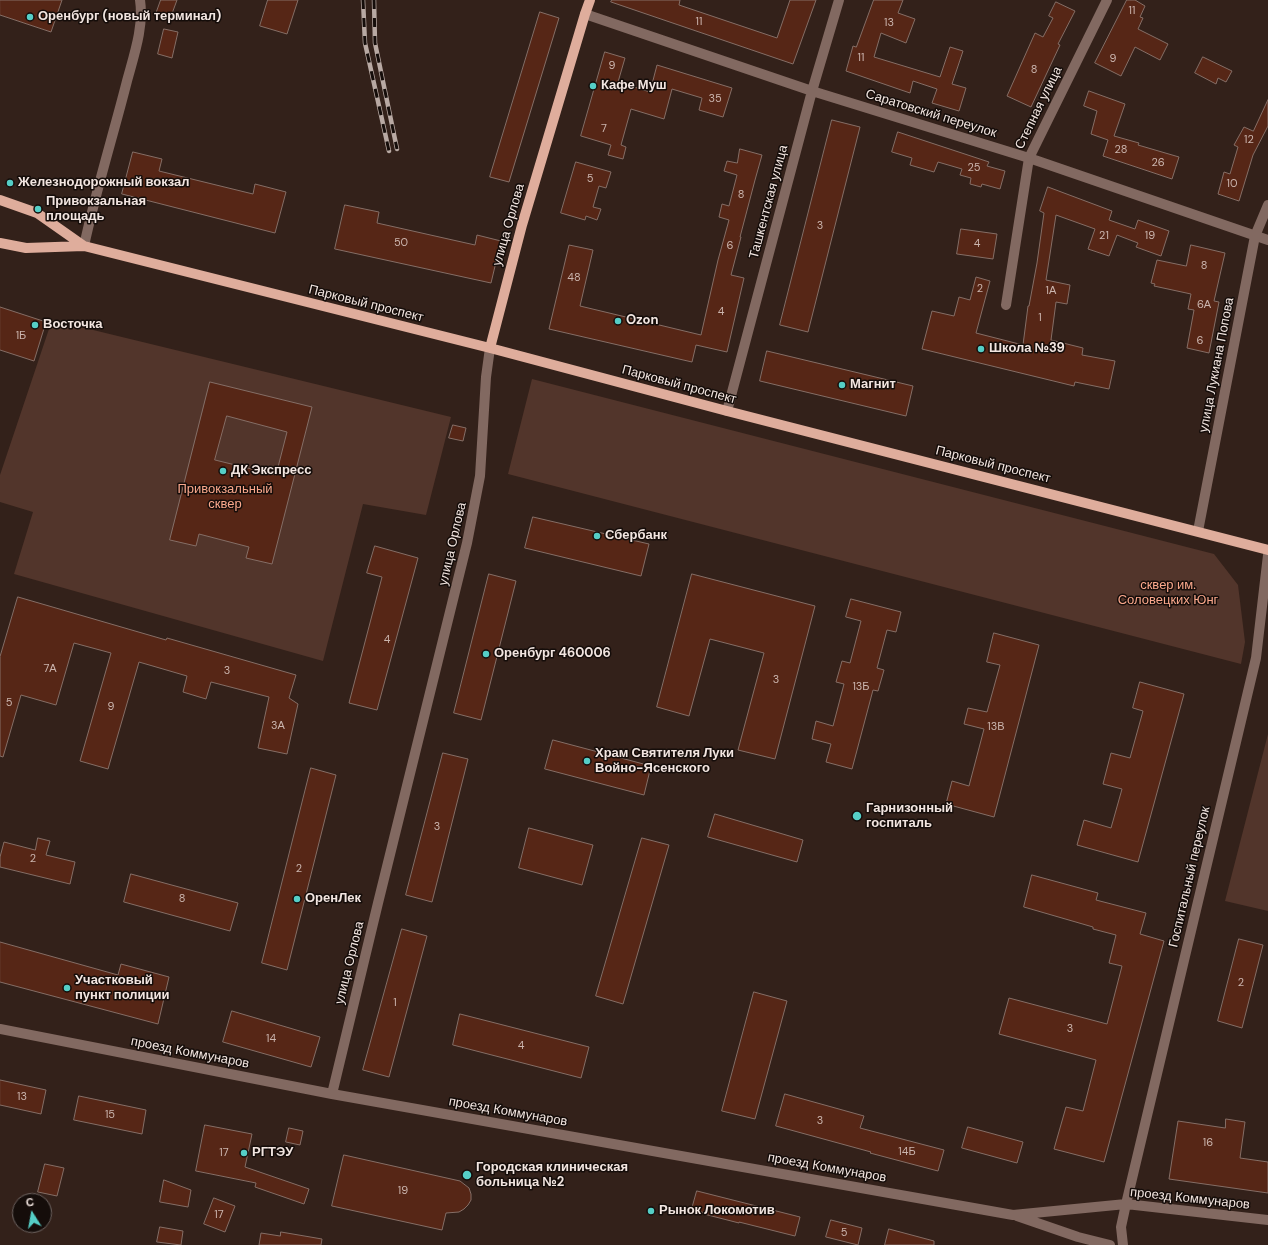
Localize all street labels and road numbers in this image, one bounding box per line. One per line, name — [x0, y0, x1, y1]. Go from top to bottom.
street label: Степная улица — [1012, 64, 1066, 152]
street label: Саратовский переулок — [864, 87, 998, 141]
street label: Ташкентская улица — [746, 143, 792, 261]
street label: улица Орлова — [490, 182, 528, 268]
street label: Парковый проспект — [307, 282, 425, 326]
street label: улица Лукиана Попова — [1196, 296, 1238, 434]
street label: Парковый проспект — [620, 362, 738, 408]
street label: Парковый проспект — [934, 443, 1052, 487]
street label: улица Орлова — [436, 501, 470, 587]
street label: Госпитальный переулок — [1166, 805, 1214, 949]
street label: улица Орлова — [332, 920, 368, 1006]
street label: проезд Коммунаров — [129, 1034, 251, 1072]
street label: проезд Коммунаров — [447, 1094, 569, 1130]
street label: проезд Коммунаров — [766, 1150, 888, 1186]
street label: проезд Коммунаров — [1129, 1185, 1251, 1213]

